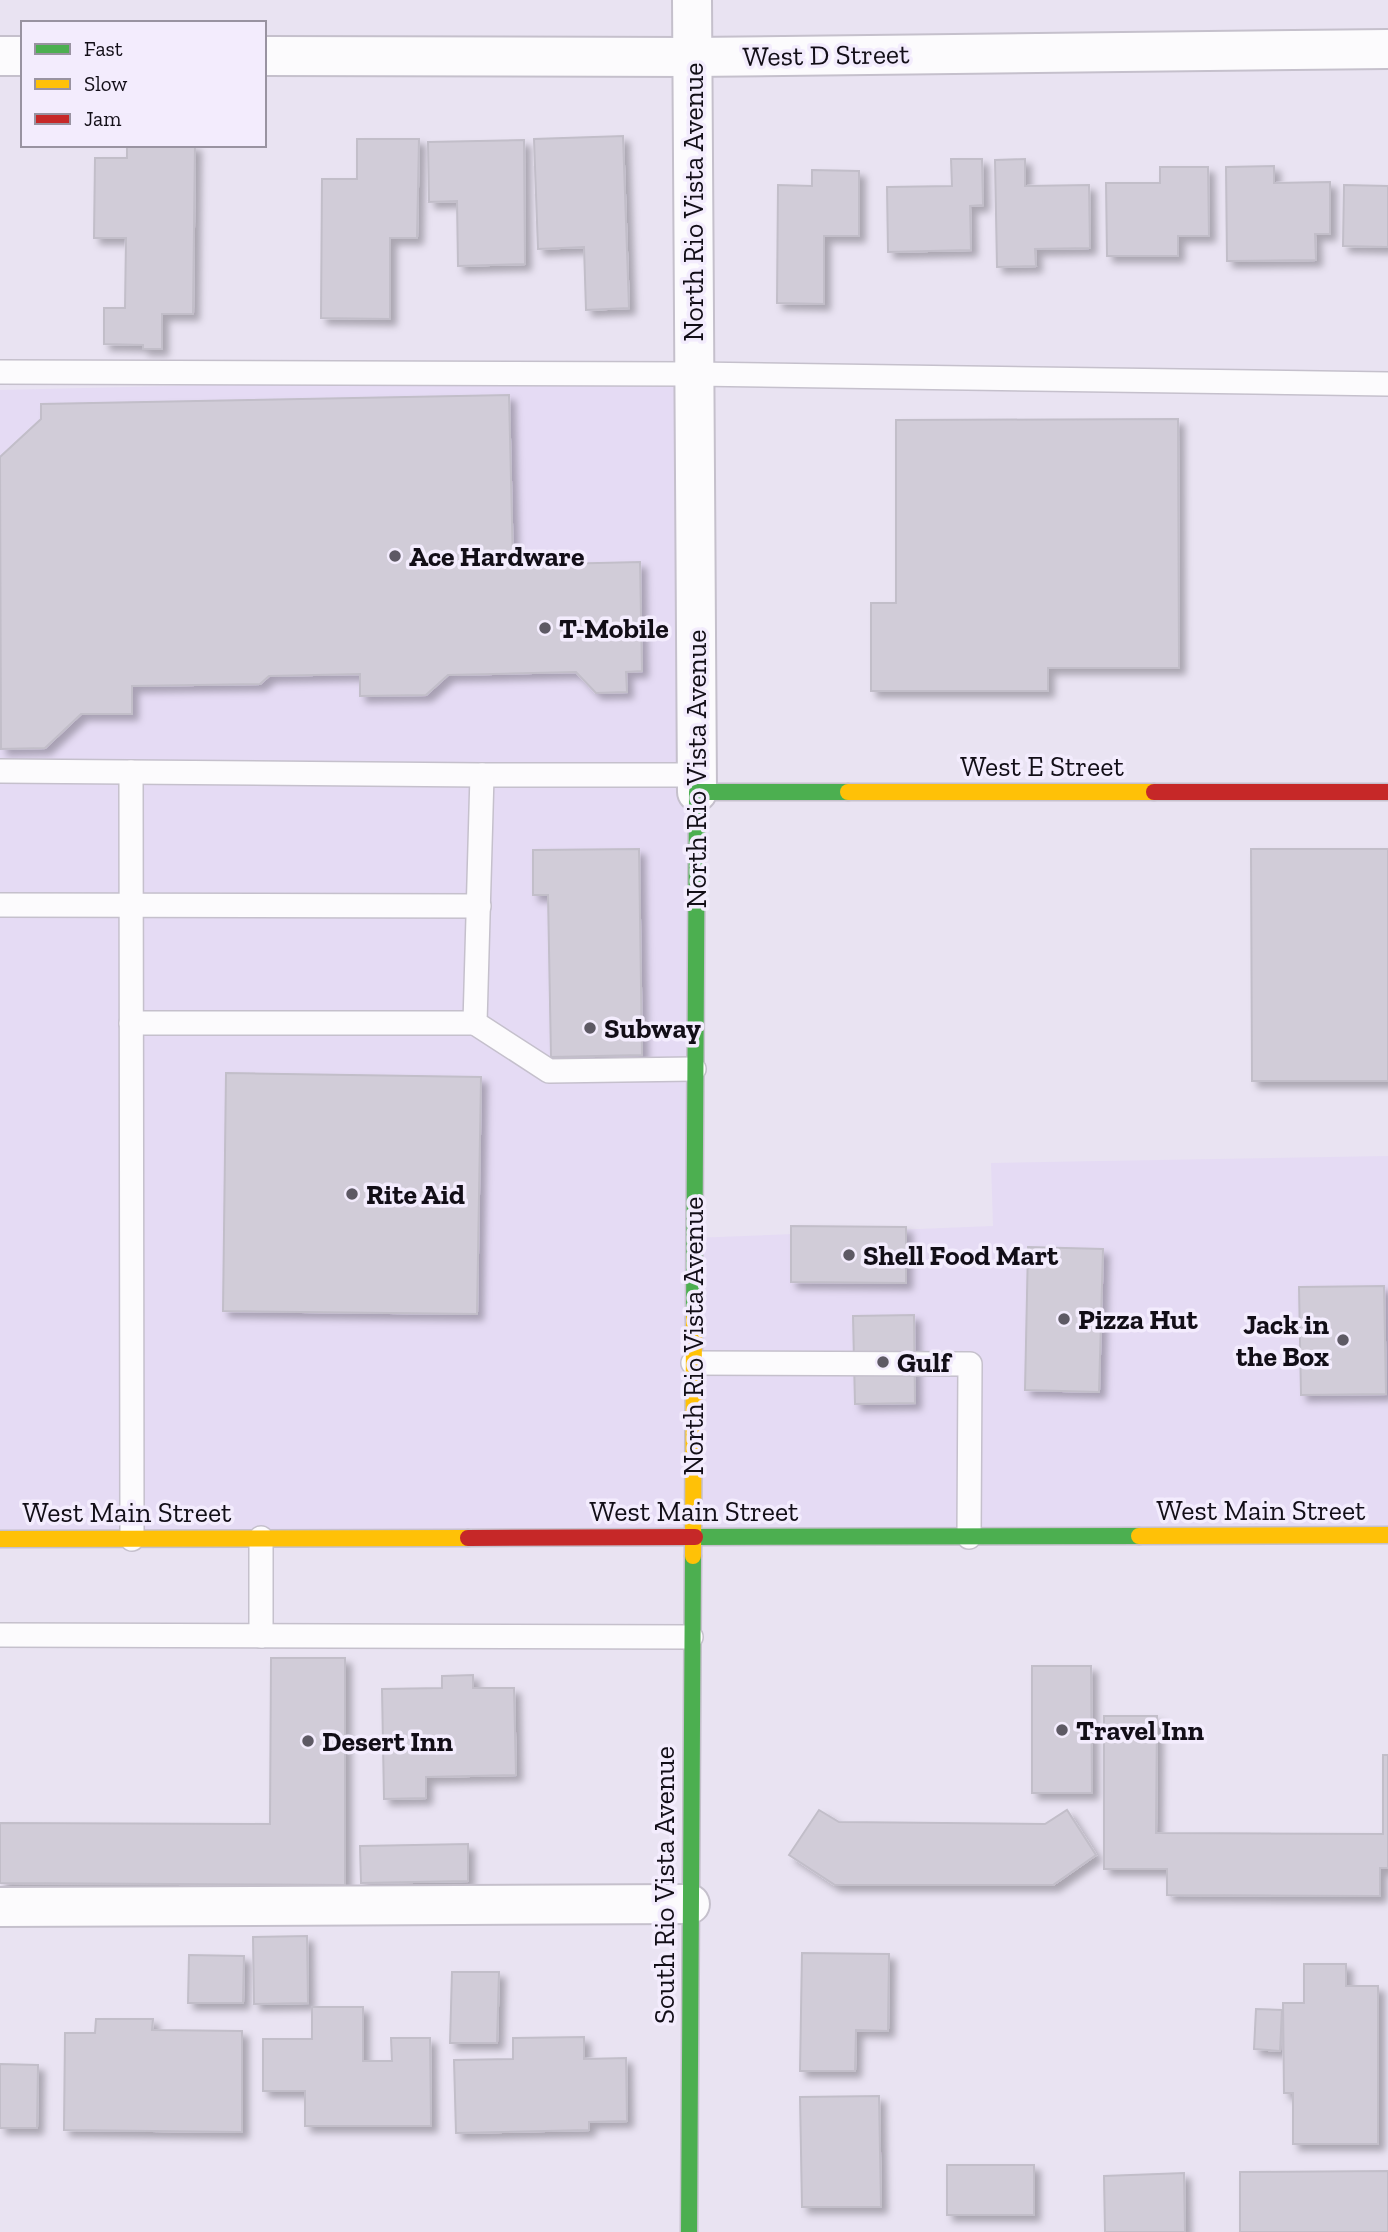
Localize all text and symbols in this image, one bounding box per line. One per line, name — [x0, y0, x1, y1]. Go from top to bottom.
legend — [21, 21, 266, 147]
text: Fast — [84, 36, 123, 61]
street label: West D Street — [742, 37, 910, 73]
street label: North Rio Vista Avenue — [677, 62, 710, 342]
text: Slow — [84, 71, 127, 96]
text: Jam — [84, 106, 121, 131]
place label: Ace Hardware — [409, 540, 584, 573]
marker: Ace Hardware — [387, 548, 403, 564]
place label: T-Mobile — [559, 612, 669, 645]
marker: T-Mobile — [537, 620, 553, 636]
street label: North Rio Vista Avenue — [680, 629, 713, 909]
street label: West E Street — [960, 750, 1124, 783]
place label: Subway — [604, 1012, 701, 1045]
marker: Subway — [582, 1020, 598, 1036]
place label: Rite Aid — [366, 1178, 465, 1211]
marker: Rite Aid — [344, 1186, 360, 1202]
street label: North Rio Vista Avenue — [677, 1196, 710, 1476]
place label: Shell Food Mart — [863, 1239, 1059, 1272]
marker: Shell Food Mart — [841, 1247, 857, 1263]
place label: Pizza Hut — [1078, 1303, 1198, 1336]
place label: Jack in the Box — [1236, 1308, 1329, 1373]
marker: Pizza Hut — [1056, 1311, 1072, 1327]
marker: Jack in the Box — [1335, 1332, 1351, 1348]
place label: Gulf — [897, 1346, 952, 1379]
marker: Gulf — [875, 1354, 891, 1370]
street label: West Main Street — [1157, 1494, 1366, 1527]
street label: West Main Street — [590, 1495, 799, 1528]
street label: West Main Street — [23, 1496, 232, 1529]
place label: Travel Inn — [1076, 1714, 1205, 1747]
marker: Travel Inn — [1054, 1722, 1070, 1738]
place label: Desert Inn — [322, 1725, 453, 1758]
marker: Desert Inn — [300, 1733, 316, 1749]
street label: South Rio Vista Avenue — [648, 1746, 681, 2024]

